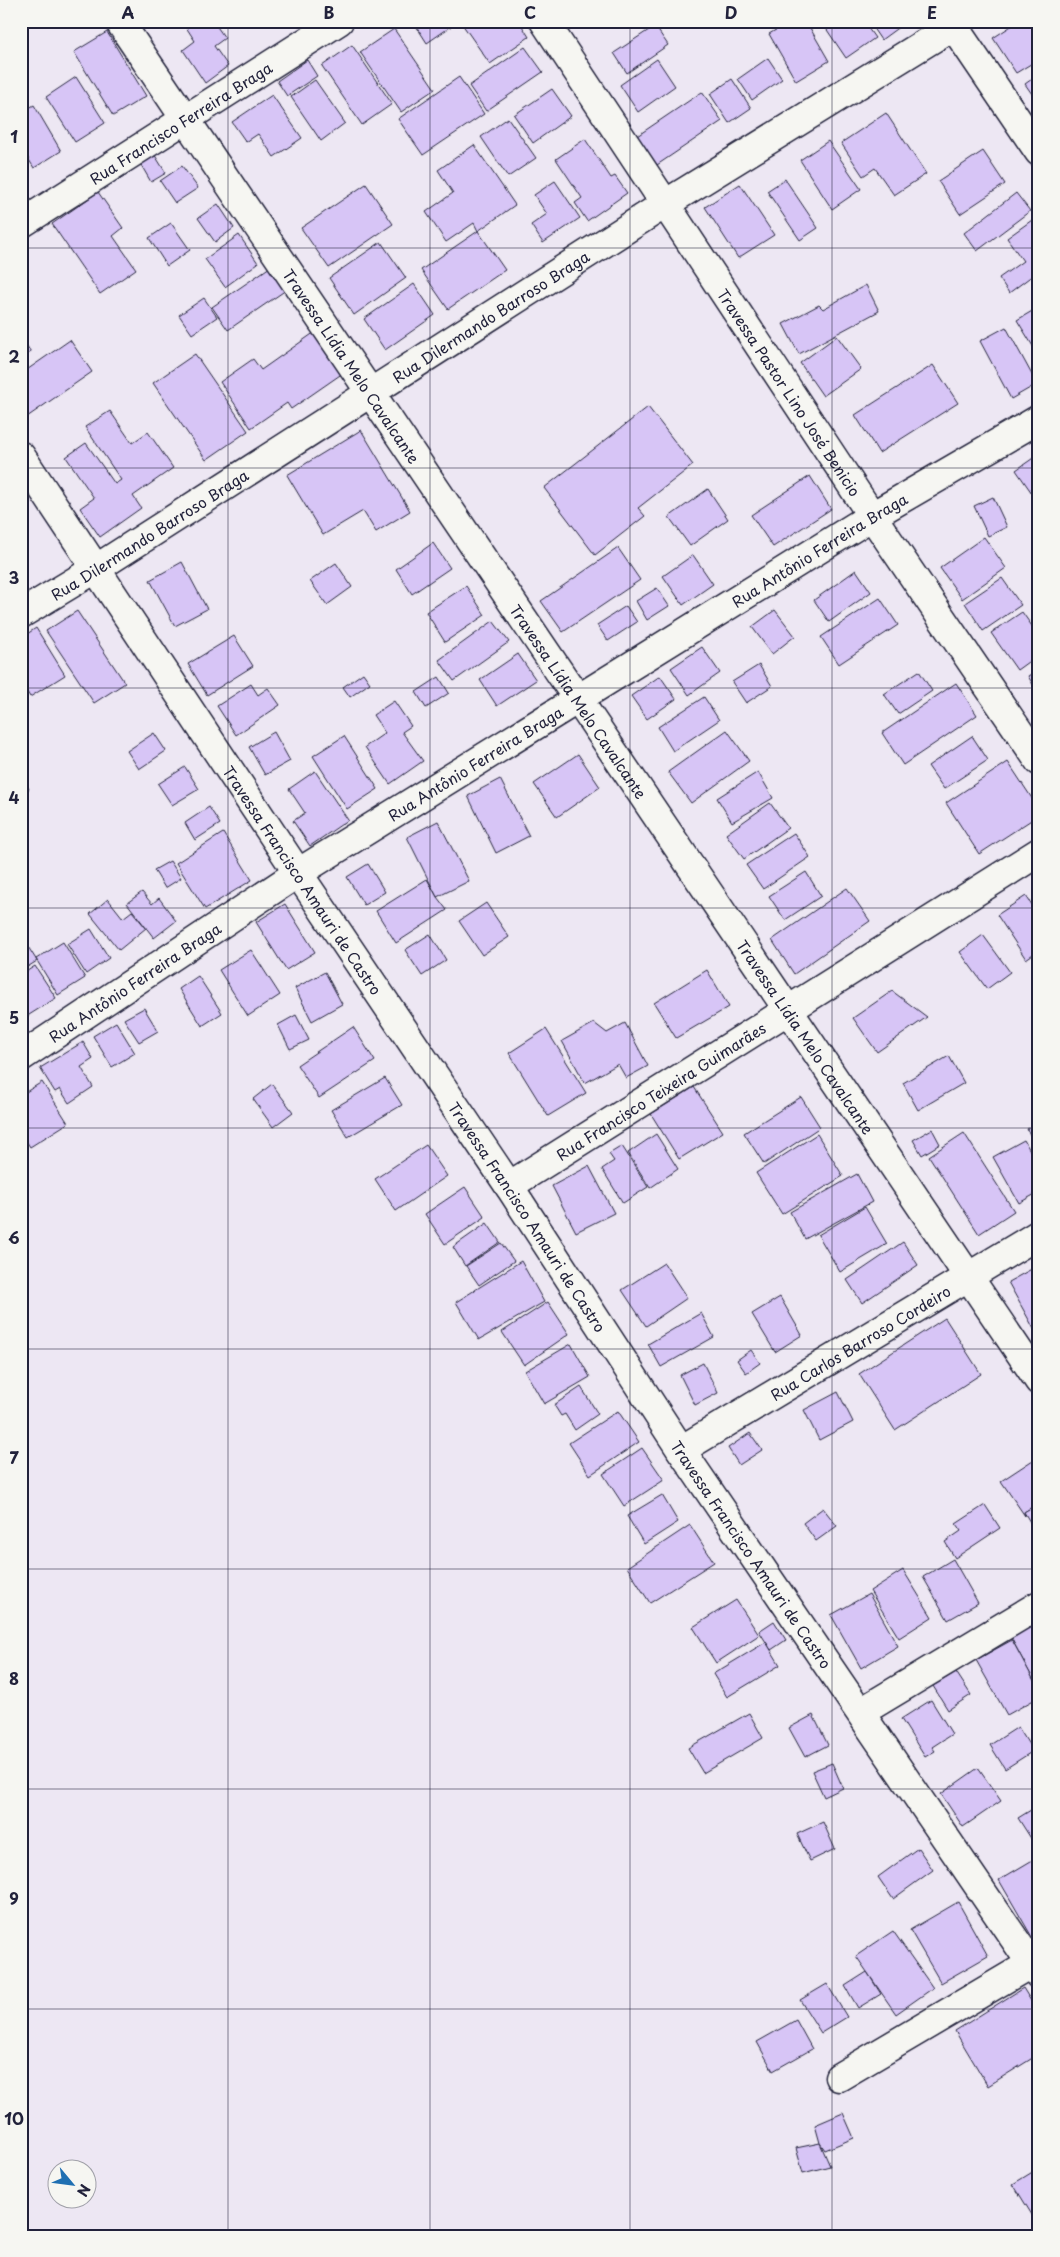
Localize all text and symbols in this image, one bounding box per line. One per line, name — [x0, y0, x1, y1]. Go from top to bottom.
text: A — [122, 0, 135, 24]
text: B — [324, 0, 335, 24]
text: C — [524, 0, 536, 24]
text: D — [725, 0, 737, 24]
text: E — [927, 0, 937, 24]
street label: Rua Francisco Ferreira Braga — [84, 55, 277, 189]
text: 1 — [10, 124, 18, 148]
street label: Rua Dilermando Barroso Braga — [387, 244, 594, 388]
street label: Travessa Lídia Melo Cavalcante — [278, 264, 426, 467]
street label: Travessa Pastor Lino José Benicio — [713, 283, 867, 500]
text: 2 — [8, 344, 20, 368]
street label: Rua Dilermando Barroso Braga — [46, 462, 253, 605]
street label: Rua Antônio Ferreira Braga — [727, 486, 912, 612]
text: 3 — [9, 565, 19, 589]
street label: Travessa Lídia Melo Cavalcante — [505, 599, 653, 803]
street label: Rua Antônio Ferreira Braga — [383, 699, 568, 826]
street label: Travessa Francisco Amauri de Castro — [218, 760, 388, 999]
text: 4 — [9, 785, 20, 809]
street label: Rua Antônio Ferreira Braga — [44, 916, 226, 1047]
street label: Travessa Lídia Melo Cavalcante — [732, 935, 880, 1138]
text: 5 — [9, 1005, 19, 1029]
street label: Rua Francisco Teixeira Guimarães — [551, 1016, 770, 1165]
street label: Travessa Francisco Amauri de Castro — [444, 1097, 612, 1336]
text: 6 — [8, 1225, 20, 1249]
street label: Rua Carlos Barroso Cordeiro — [765, 1279, 955, 1405]
street label: Travessa Francisco Amauri de Castro — [666, 1435, 838, 1673]
text: 7 — [9, 1445, 19, 1469]
text: 8 — [9, 1666, 19, 1690]
text: 9 — [9, 1886, 19, 1910]
text: 10 — [4, 2106, 24, 2130]
north arrow — [48, 2160, 98, 2210]
text: N — [72, 2181, 96, 2200]

